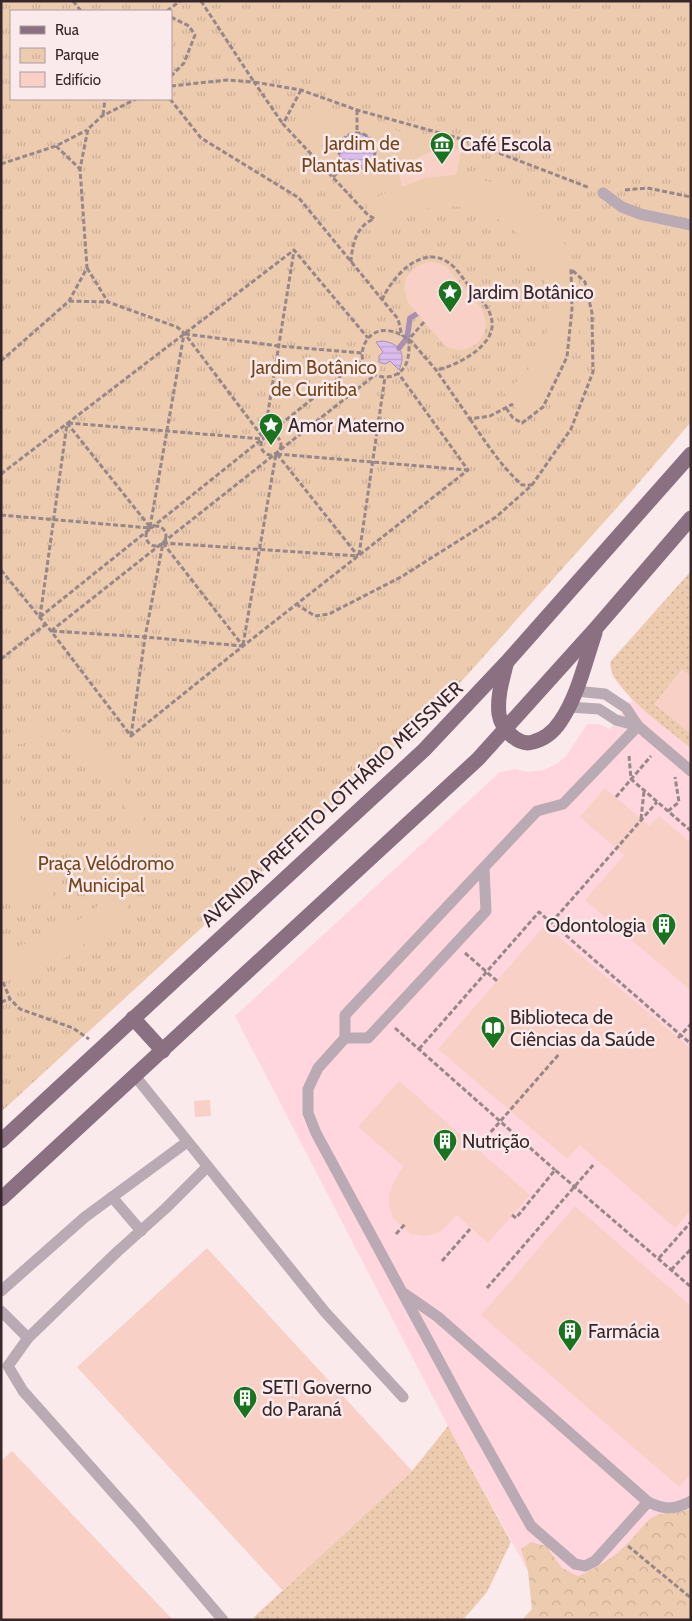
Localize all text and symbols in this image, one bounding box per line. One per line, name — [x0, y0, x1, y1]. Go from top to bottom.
legend — [10, 10, 172, 100]
text: Rua — [55, 21, 80, 39]
text: Parque — [55, 46, 99, 64]
text: Edifício — [55, 71, 101, 89]
museum icon: Café Escola — [429, 131, 455, 165]
park label: Jardim de Plantas Nativas — [301, 132, 423, 177]
place label: Café Escola — [460, 133, 552, 156]
place icon: Jardim Botânico — [437, 279, 463, 313]
place label: Jardim Botânico — [467, 281, 594, 304]
park label: Jardim Botânico de Curitiba — [250, 356, 377, 401]
place icon: Amor Materno — [258, 412, 284, 446]
place label: Amor Materno — [288, 414, 404, 437]
street label: AVENIDA PREFEITO LOTHÁRIO MEISSNER — [196, 675, 468, 932]
park label: Praça Velódromo Municipal — [38, 852, 174, 897]
building icon: Odontologia — [651, 912, 677, 946]
place label: Odontologia — [545, 914, 646, 937]
place label: Biblioteca de Ciências da Saúde — [510, 1006, 655, 1051]
library icon: Biblioteca de Ciências da Saúde — [480, 1015, 506, 1049]
building icon: Nutrição — [432, 1128, 458, 1162]
place label: Nutrição — [462, 1130, 530, 1153]
building icon: Farmácia — [557, 1318, 583, 1352]
place label: Farmácia — [588, 1320, 660, 1343]
place label: SETI Governo do Paraná — [262, 1376, 372, 1421]
building icon: SETI Governo do Paraná — [232, 1385, 258, 1419]

